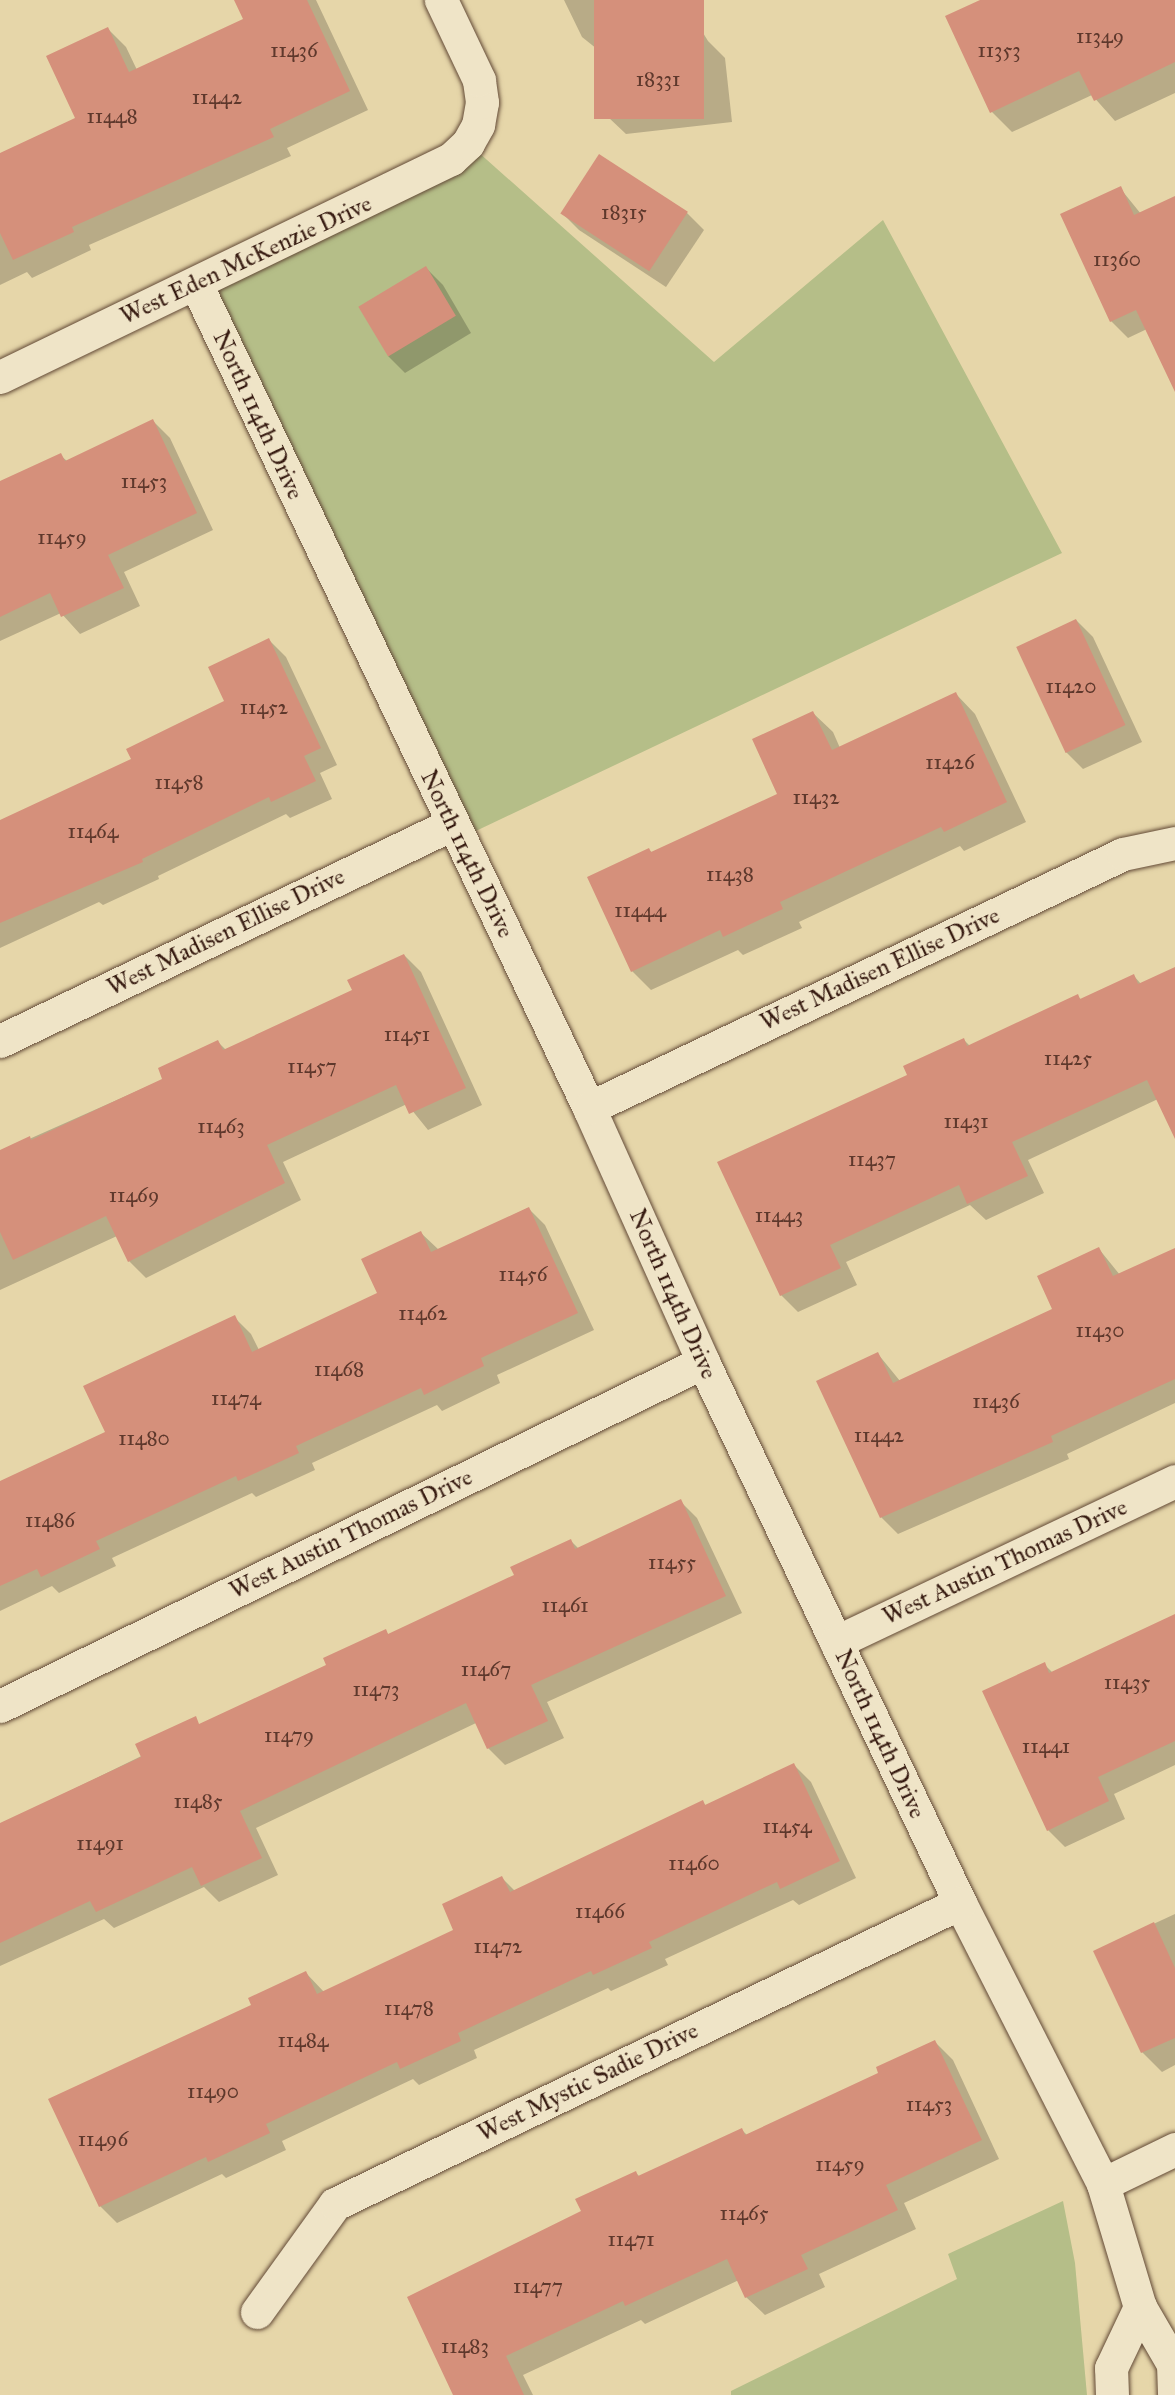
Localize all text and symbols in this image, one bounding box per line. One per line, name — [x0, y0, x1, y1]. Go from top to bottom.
house number: 11349 — [1076, 23, 1124, 49]
house number: 11436 — [270, 37, 318, 63]
house number: 11353 — [977, 37, 1021, 63]
house number: 18331 — [636, 66, 680, 92]
house number: 11442 — [192, 84, 242, 110]
house number: 11448 — [86, 103, 138, 129]
street label: West Eden McKenzie Drive — [116, 189, 376, 331]
house number: 18315 — [601, 199, 647, 225]
house number: 11360 — [1093, 246, 1141, 272]
street label: North 114th Drive — [206, 326, 310, 504]
house number: 11453 — [121, 468, 167, 494]
house number: 11459 — [37, 524, 87, 550]
house number: 11420 — [1046, 673, 1096, 699]
house number: 11452 — [240, 694, 288, 720]
house number: 11426 — [925, 749, 975, 775]
street label: North 114th Drive — [414, 765, 520, 943]
house number: 11458 — [154, 769, 204, 795]
house number: 11432 — [792, 784, 840, 810]
house number: 11464 — [68, 818, 118, 844]
house number: 11438 — [706, 861, 754, 887]
street label: West Madisen Ellise Drive — [102, 862, 350, 1002]
house number: 11444 — [614, 897, 666, 923]
street label: West Madisen Ellise Drive — [756, 901, 1004, 1037]
house number: 11451 — [384, 1021, 430, 1047]
house number: 11425 — [1044, 1045, 1092, 1071]
house number: 11457 — [287, 1053, 337, 1079]
house number: 11431 — [944, 1108, 988, 1134]
house number: 11463 — [197, 1113, 245, 1139]
house number: 11437 — [848, 1146, 896, 1172]
house number: 11469 — [109, 1182, 159, 1208]
house number: 11443 — [755, 1202, 803, 1228]
street label: North 114th Drive — [623, 1205, 723, 1383]
house number: 11456 — [499, 1261, 547, 1287]
house number: 11462 — [398, 1300, 448, 1326]
house number: 11430 — [1076, 1317, 1124, 1343]
house number: 11468 — [314, 1356, 364, 1382]
house number: 11474 — [211, 1385, 261, 1411]
house number: 11436 — [972, 1388, 1020, 1414]
house number: 11442 — [854, 1422, 904, 1448]
house number: 11480 — [118, 1425, 170, 1451]
street label: West Austin Thomas Drive — [225, 1463, 477, 1605]
street label: West Austin Thomas Drive — [878, 1493, 1132, 1631]
house number: 11486 — [25, 1507, 75, 1533]
house number: 11455 — [648, 1549, 696, 1575]
house number: 11461 — [541, 1592, 589, 1618]
street label: North 114th Drive — [828, 1645, 932, 1823]
house number: 11467 — [461, 1656, 511, 1682]
house number: 11435 — [1104, 1669, 1150, 1695]
house number: 11473 — [353, 1676, 399, 1702]
house number: 11479 — [264, 1722, 314, 1748]
house number: 11441 — [1022, 1733, 1070, 1759]
house number: 11485 — [173, 1788, 223, 1814]
house number: 11454 — [762, 1813, 812, 1839]
house number: 11491 — [76, 1830, 124, 1856]
house number: 11460 — [668, 1850, 720, 1876]
house number: 11466 — [575, 1898, 625, 1924]
house number: 11472 — [474, 1933, 522, 1959]
house number: 11478 — [384, 1995, 434, 2021]
street label: West Mystic Sadie Drive — [473, 2016, 703, 2148]
house number: 11484 — [277, 2027, 329, 2053]
house number: 11490 — [187, 2078, 239, 2104]
house number: 11453 — [906, 2091, 952, 2117]
house number: 11496 — [78, 2126, 128, 2152]
house number: 11459 — [815, 2151, 865, 2177]
house number: 11465 — [720, 2200, 768, 2226]
house number: 11471 — [608, 2226, 654, 2252]
house number: 11477 — [513, 2273, 563, 2299]
house number: 11483 — [441, 2333, 489, 2359]

